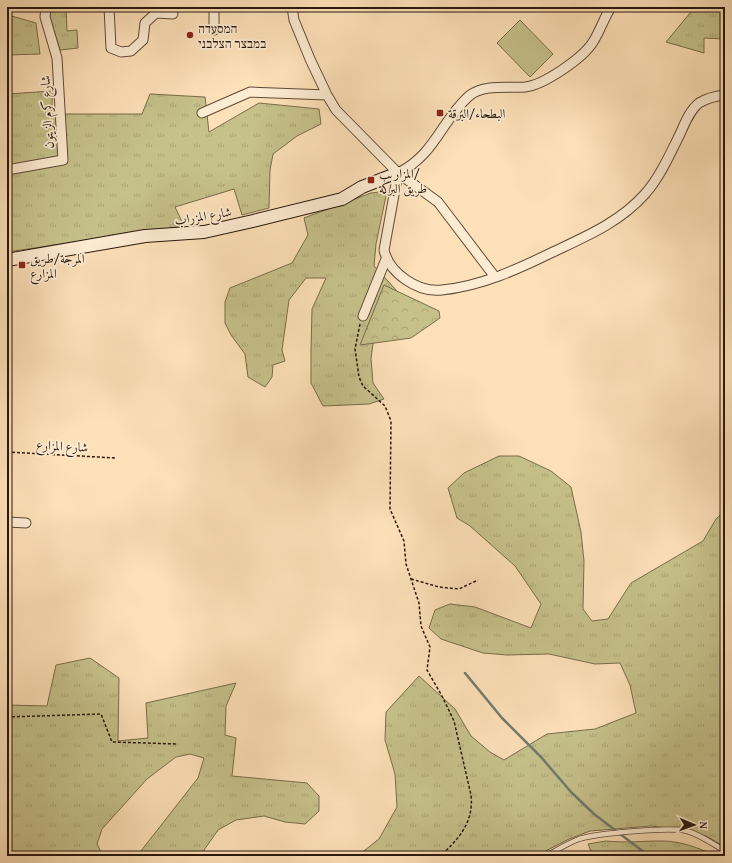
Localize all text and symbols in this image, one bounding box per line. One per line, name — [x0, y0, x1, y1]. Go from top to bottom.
place label: המסעדה במבצר הצלבני — [198, 19, 266, 53]
marker: המסעדה במבצר הצלבני — [185, 30, 195, 40]
street label: شارع كرم الزيتون — [36, 75, 60, 149]
place label: البطحاء/البرقة — [448, 104, 506, 123]
marker: البطحاء/البرقة — [435, 108, 445, 118]
place label: المزاريب/ طريق البركة — [378, 164, 427, 198]
marker: المزاريب/ طريق البركة — [366, 175, 376, 185]
street label: شارع المزراب — [173, 202, 233, 232]
place label: المرجة/طريق المزارع — [30, 249, 85, 285]
marker: المرجة/طريق المزارع — [17, 260, 27, 270]
street label: شارع المزارع — [35, 435, 89, 459]
north arrow — [674, 805, 714, 845]
text: N — [696, 821, 712, 830]

